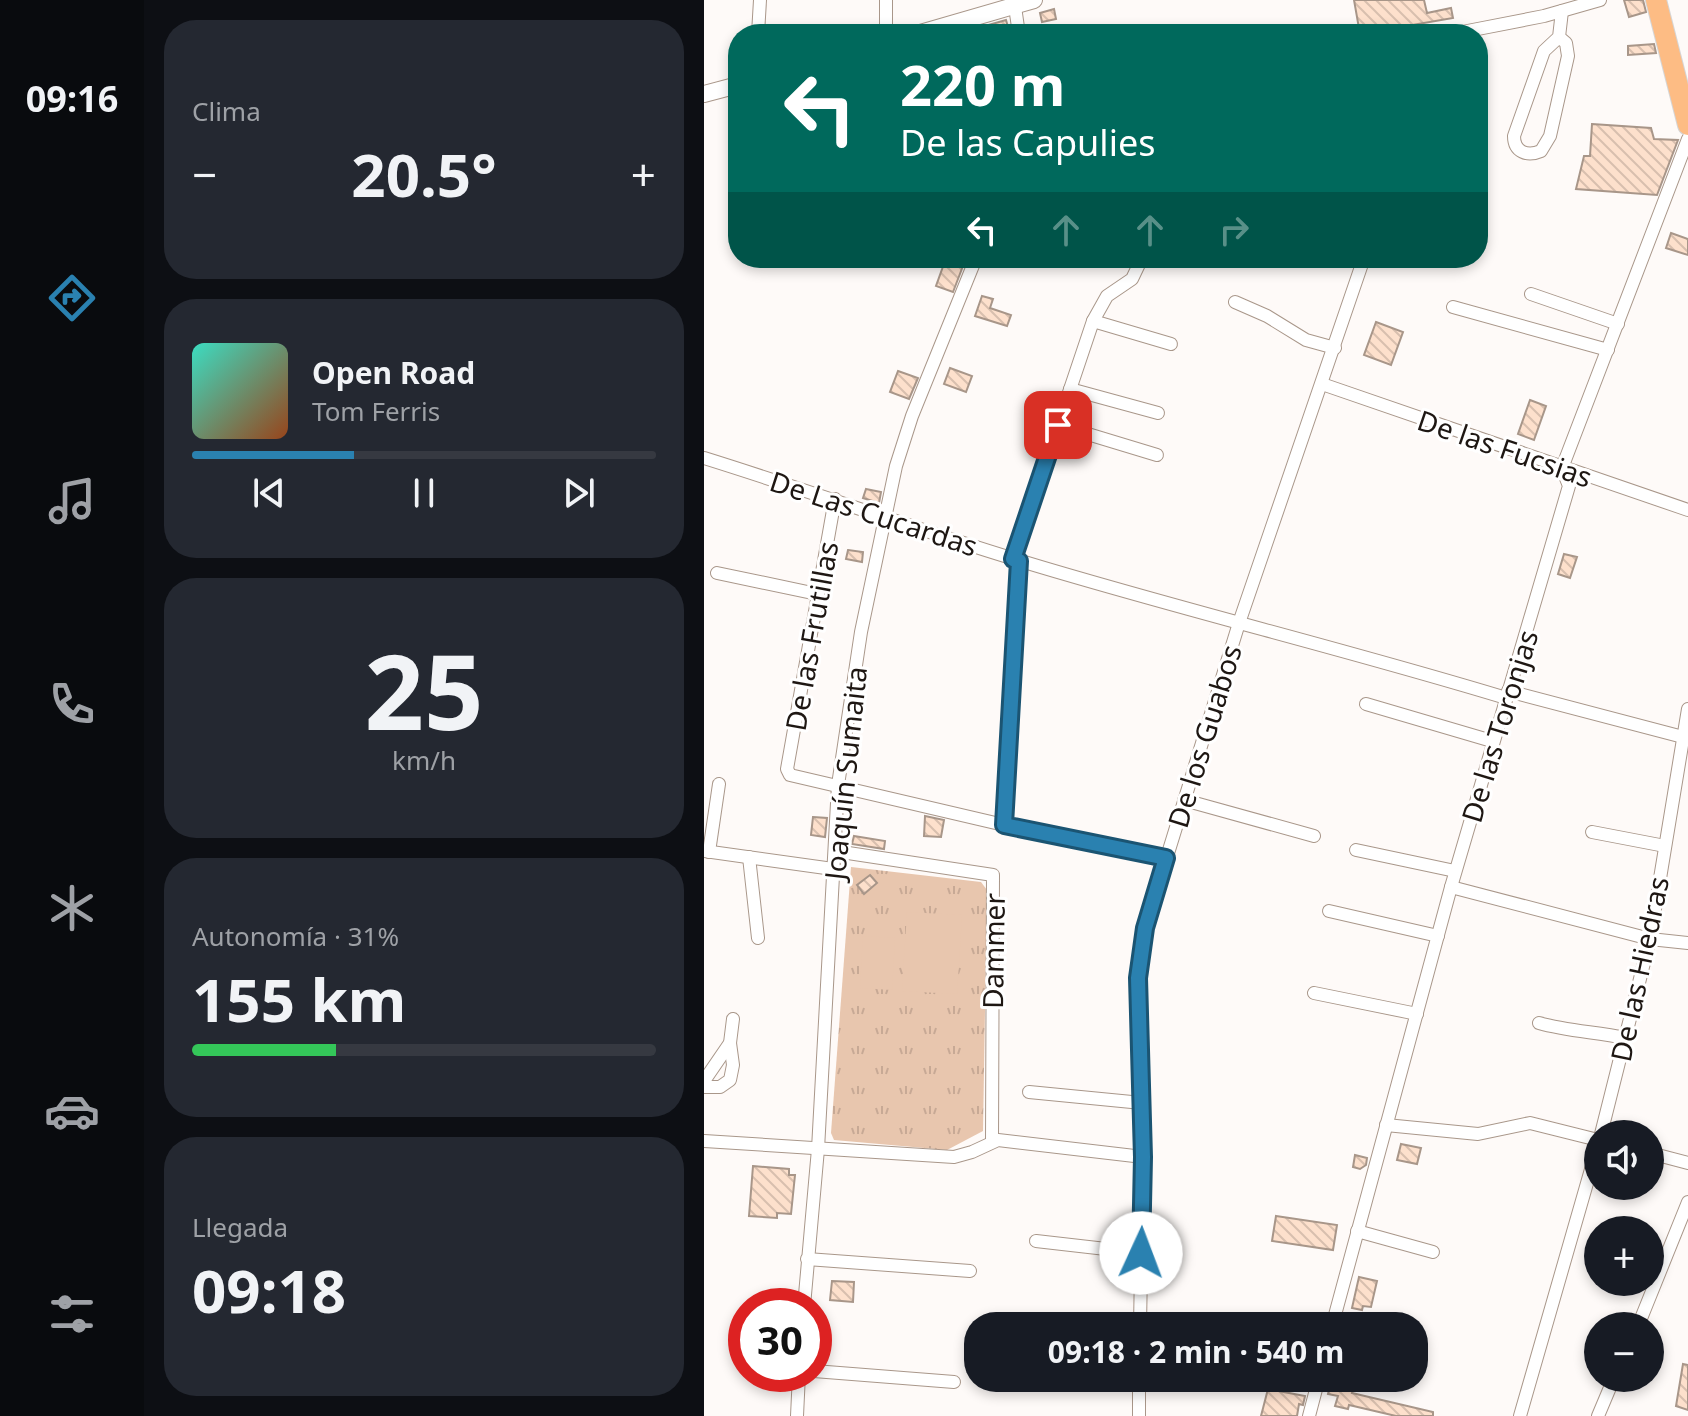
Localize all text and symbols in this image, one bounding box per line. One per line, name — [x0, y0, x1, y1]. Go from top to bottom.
text: 220 m — [900, 46, 1065, 122]
icon: left — [768, 56, 872, 160]
text: 09:16 — [26, 74, 118, 123]
text: Clima — [192, 93, 261, 129]
text: De las Capulies — [900, 118, 1156, 167]
text: 20.5° — [351, 133, 497, 215]
text: − — [192, 144, 217, 204]
text: + — [631, 144, 656, 204]
icon: left — [960, 208, 1004, 252]
icon: ahead — [1044, 208, 1088, 252]
icon: ahead — [1128, 208, 1172, 252]
icon: right — [1212, 208, 1256, 252]
icon: directions — [44, 270, 100, 326]
text: Open Road — [312, 352, 475, 393]
pin — [1024, 391, 1092, 459]
text: Tom Ferris — [312, 393, 440, 429]
street label: De las Fucsias — [1413, 400, 1597, 496]
icon: arrive — [1036, 403, 1080, 447]
street label: De Las Cucardas — [765, 462, 983, 564]
icon: previous — [247, 471, 291, 515]
icon: pause — [402, 471, 446, 515]
icon: next — [557, 471, 601, 515]
icon: music — [44, 473, 100, 529]
street label: De las Frutillas — [776, 538, 846, 734]
text: 25 — [365, 619, 483, 760]
street label: De las Toronjas — [1452, 625, 1546, 827]
street label: De los Guabos — [1158, 640, 1250, 832]
street label: Joaquín Sumaita — [815, 664, 875, 884]
icon: phone — [44, 676, 100, 732]
text: km/h — [392, 742, 456, 778]
street label: De las Hiedras — [1601, 873, 1677, 1065]
icon: climate — [44, 880, 100, 936]
street label: Dammer — [973, 892, 1013, 1009]
text: Autonomía · 31% — [192, 918, 399, 954]
text: 155 km — [192, 958, 406, 1040]
icon: car — [44, 1083, 100, 1139]
map controls — [1584, 1120, 1664, 1392]
button: sound — [1584, 1120, 1664, 1200]
text: Llegada — [192, 1209, 288, 1245]
position arrow — [1099, 1211, 1183, 1295]
button: + — [1584, 1216, 1664, 1296]
text: 09:18 — [192, 1249, 346, 1331]
icon: filters — [44, 1286, 100, 1342]
speed limit sign: 30 — [728, 1288, 832, 1392]
button: − — [1584, 1312, 1664, 1392]
text: 09:18 · 2 min · 540 m — [1048, 1331, 1344, 1372]

